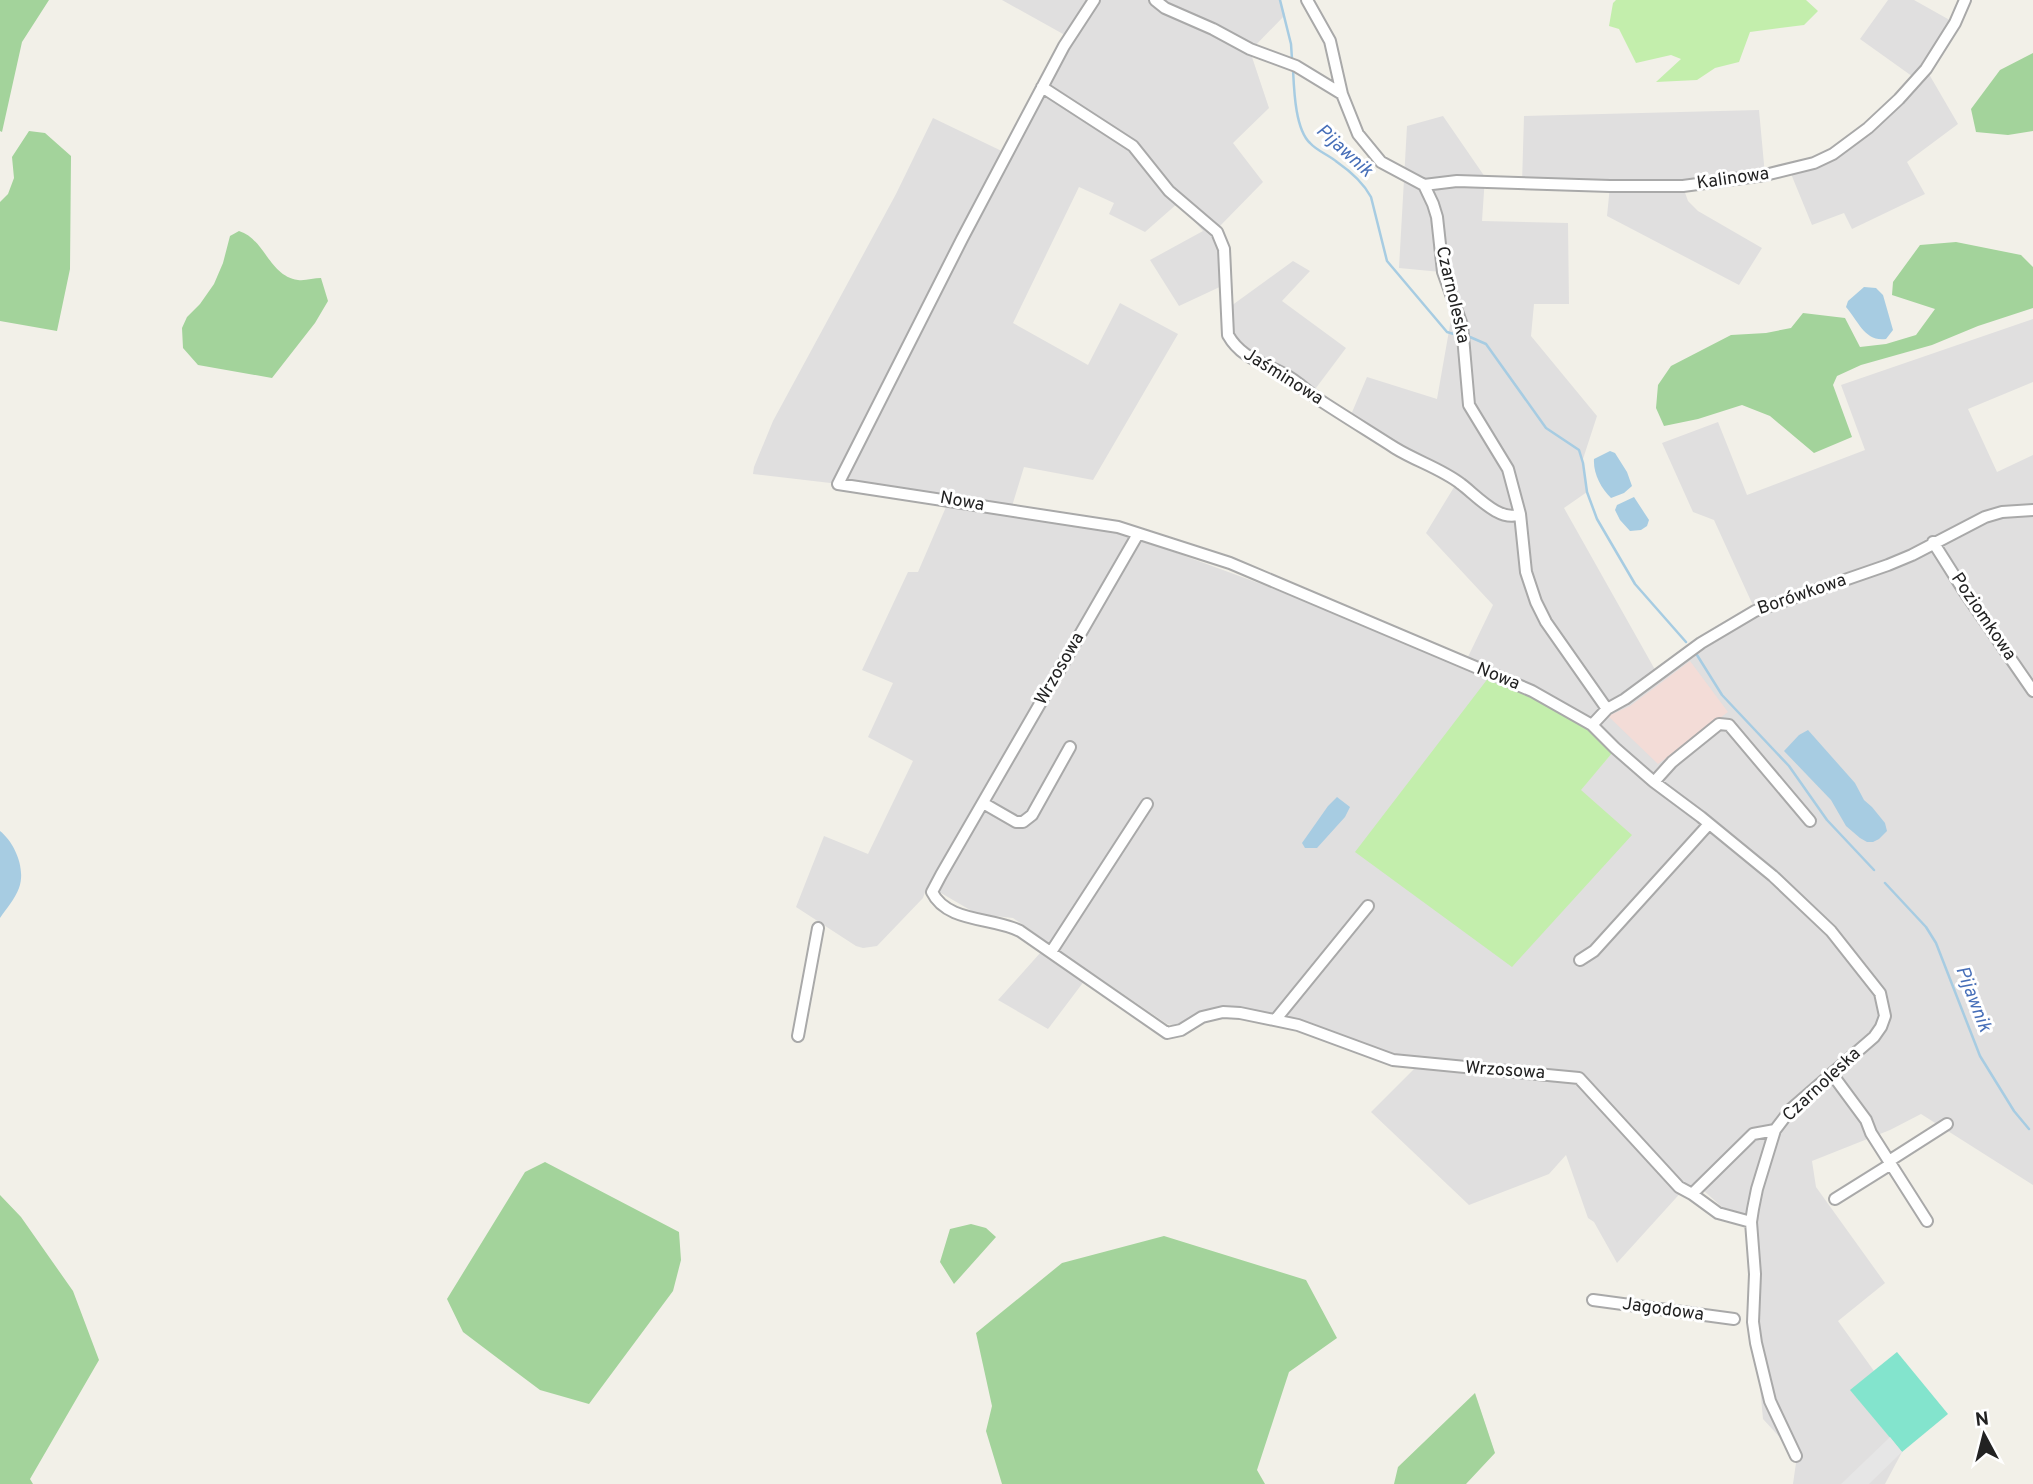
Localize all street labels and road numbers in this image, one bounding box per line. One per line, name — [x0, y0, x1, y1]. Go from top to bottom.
street label: Kalinowa — [1695, 163, 1771, 195]
street label: Czarnoleska — [1430, 244, 1474, 346]
street label: Jaśminowa — [1239, 343, 1327, 411]
street label: Nowa — [938, 487, 986, 517]
street label: Borówkowa — [1755, 569, 1849, 621]
street label: Poziomkowa — [1945, 569, 2021, 665]
street label: Wrzosowa — [1030, 629, 1090, 709]
street label: Nowa — [1473, 658, 1523, 696]
street label: Czarnoleska — [1778, 1043, 1866, 1127]
street label: Wrzosowa — [1464, 1057, 1546, 1085]
street label: Jagodowa — [1621, 1293, 1705, 1327]

